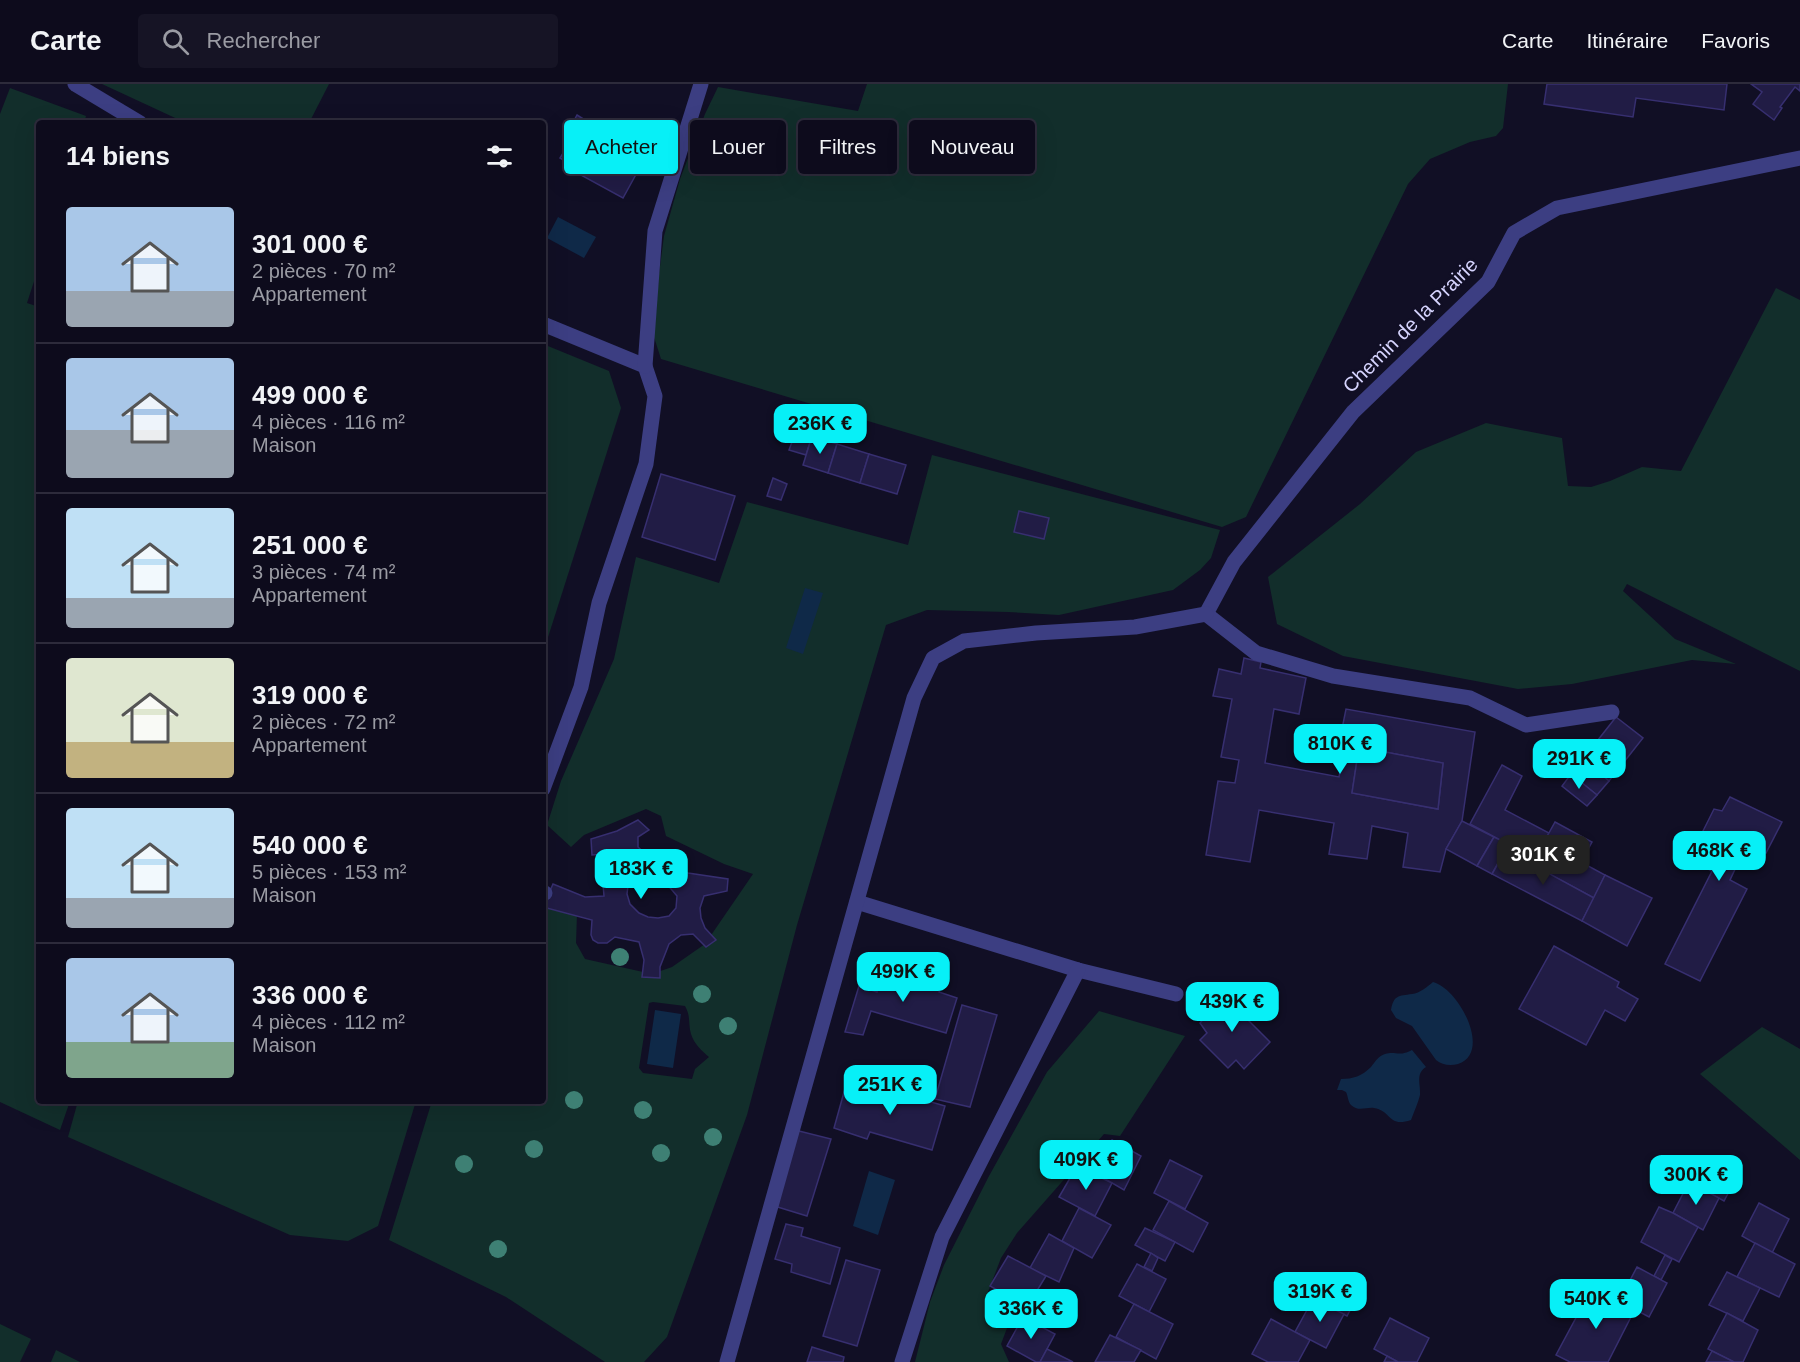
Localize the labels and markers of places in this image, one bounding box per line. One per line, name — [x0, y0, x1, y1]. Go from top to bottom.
pin: 236K € — [771, 404, 869, 455]
pin: 810K € — [1291, 724, 1389, 775]
pin: 291K € — [1530, 739, 1628, 790]
pin: 468K € — [1670, 831, 1768, 882]
pin: 301K € — [1494, 835, 1592, 886]
pin: 183K € — [592, 849, 690, 900]
pin: 499K € — [854, 952, 952, 1003]
pin: 439K € — [1183, 982, 1281, 1033]
pin: 251K € — [841, 1065, 939, 1116]
pin: 409K € — [1037, 1140, 1135, 1191]
pin: 300K € — [1647, 1155, 1745, 1206]
pin: 319K € — [1271, 1272, 1369, 1323]
pin: 540K € — [1547, 1279, 1645, 1330]
pin: 336K € — [982, 1289, 1080, 1340]

